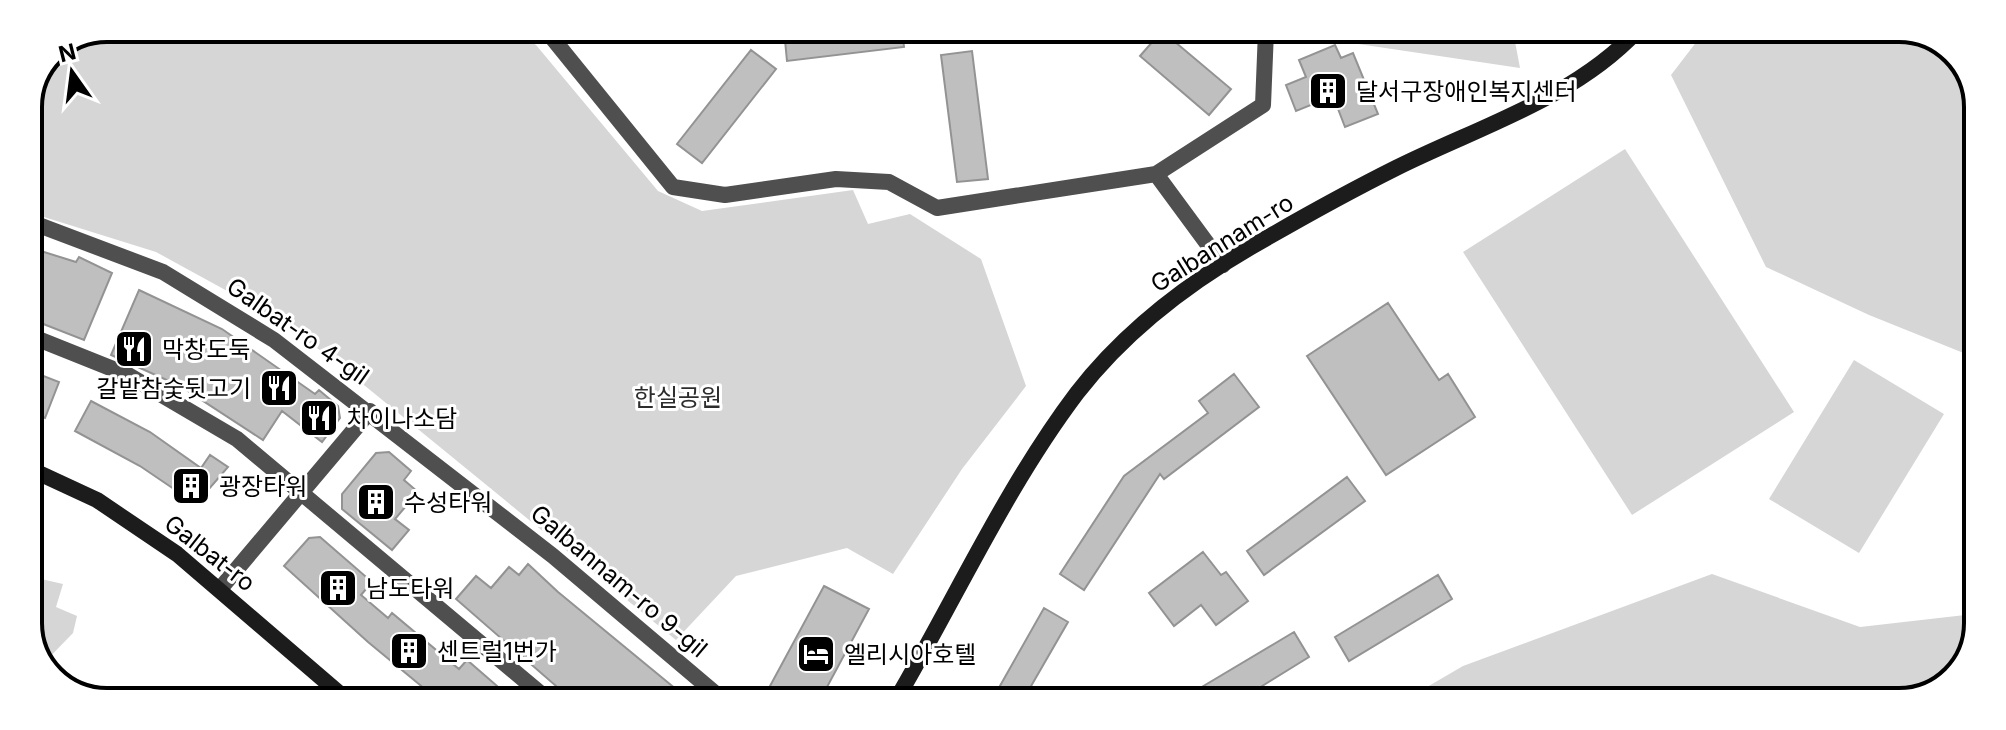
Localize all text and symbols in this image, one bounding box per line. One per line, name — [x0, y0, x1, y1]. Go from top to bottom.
north arrow — [32, 32, 112, 112]
text: N — [56, 38, 78, 67]
building icon: 달서구장애인복지센터 — [1307, 70, 1349, 112]
place label: 달서구장애인복지센터 — [1356, 77, 1577, 106]
street label: Galbannam-ro — [1145, 188, 1299, 298]
street label: Galbat-ro 4-gil — [221, 271, 375, 391]
restaurant icon: 막창도둑 — [113, 328, 155, 370]
place label: 막창도둑 — [162, 335, 250, 364]
restaurant icon: 갈밭참숯뒷고기 — [258, 367, 300, 409]
place label: 갈밭참숯뒷고기 — [96, 374, 251, 403]
park label: 한실공원 — [634, 383, 722, 412]
restaurant icon: 차이나소담 — [298, 397, 340, 439]
place label: 차이나소담 — [347, 404, 457, 433]
building icon: 광장타워 — [170, 465, 212, 507]
place label: 광장타워 — [219, 472, 307, 501]
building icon: 수성타워 — [355, 481, 397, 523]
place label: 수성타워 — [404, 488, 492, 517]
street label: Galbannam-ro 9-gil — [525, 499, 713, 663]
street label: Galbat-ro — [159, 509, 261, 597]
building icon: 남도타워 — [317, 567, 359, 609]
place label: 남도타워 — [366, 574, 454, 603]
building icon: 센트럴1번가 — [388, 630, 430, 672]
hotel icon: 엘리시아호텔 — [795, 633, 837, 675]
place label: 센트럴1번가 — [437, 637, 557, 666]
place label: 엘리시아호텔 — [844, 640, 976, 669]

